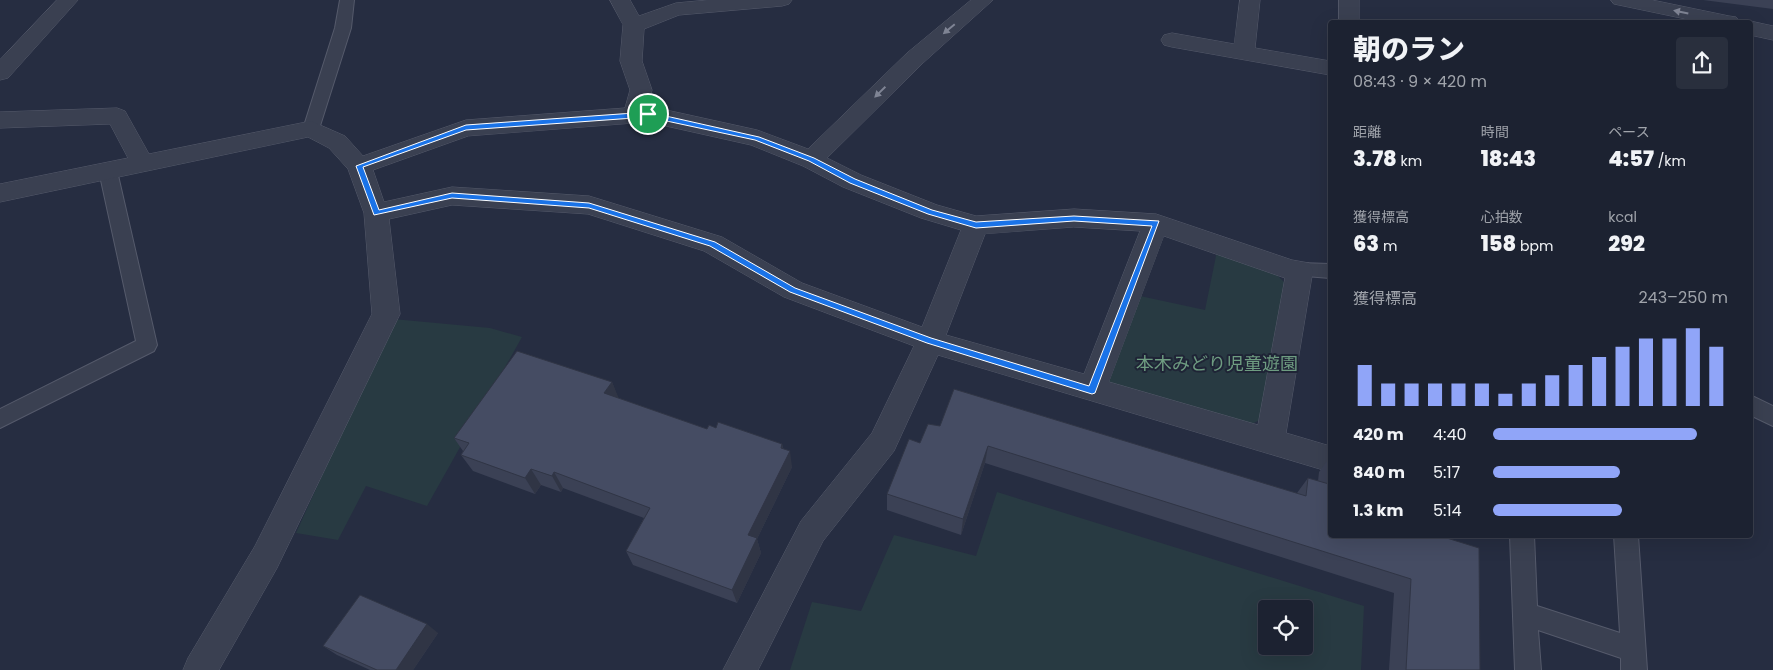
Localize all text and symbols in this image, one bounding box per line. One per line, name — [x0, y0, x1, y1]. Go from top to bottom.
one-way arrow — [1673, 7, 1689, 15]
one-way arrow — [943, 23, 955, 35]
text: 朝のラン — [1353, 30, 1465, 69]
button: share — [1676, 37, 1728, 89]
text: 08:43 · 9 × 420 m — [1353, 70, 1487, 93]
one-way arrow — [874, 86, 886, 98]
pin — [627, 93, 669, 135]
icon: arrive — [634, 100, 662, 128]
text: 距離 — [1353, 122, 1381, 142]
text: 時間 — [1481, 122, 1509, 142]
text: ペース — [1608, 122, 1650, 142]
text: 3.78 — [1353, 144, 1397, 173]
text: 18:43 — [1481, 144, 1536, 173]
text: 4:57 — [1608, 144, 1654, 173]
text: km — [1397, 151, 1422, 171]
text: /km — [1654, 151, 1686, 171]
text: 獲得標高 — [1353, 207, 1409, 227]
text: 心拍数 — [1481, 207, 1523, 227]
text: kcal — [1608, 207, 1637, 227]
text: 63 — [1353, 229, 1379, 258]
text: 158 — [1481, 229, 1516, 258]
text: 292 — [1608, 229, 1645, 258]
text: m — [1379, 236, 1397, 256]
text: bpm — [1516, 236, 1553, 256]
text: 243–250 m — [1638, 286, 1728, 309]
text: 獲得標高 — [1353, 287, 1417, 310]
park label: 本木みどり児童遊園 — [1136, 351, 1298, 376]
text: 420 m — [1353, 423, 1404, 446]
text: 4:40 — [1433, 423, 1467, 446]
text: 840 m — [1353, 461, 1405, 484]
text: 5:17 — [1433, 461, 1460, 484]
text: 1.3 km — [1353, 499, 1403, 522]
text: 5:14 — [1433, 499, 1462, 522]
map controls — [1258, 600, 1313, 655]
button: locate — [1258, 600, 1313, 655]

